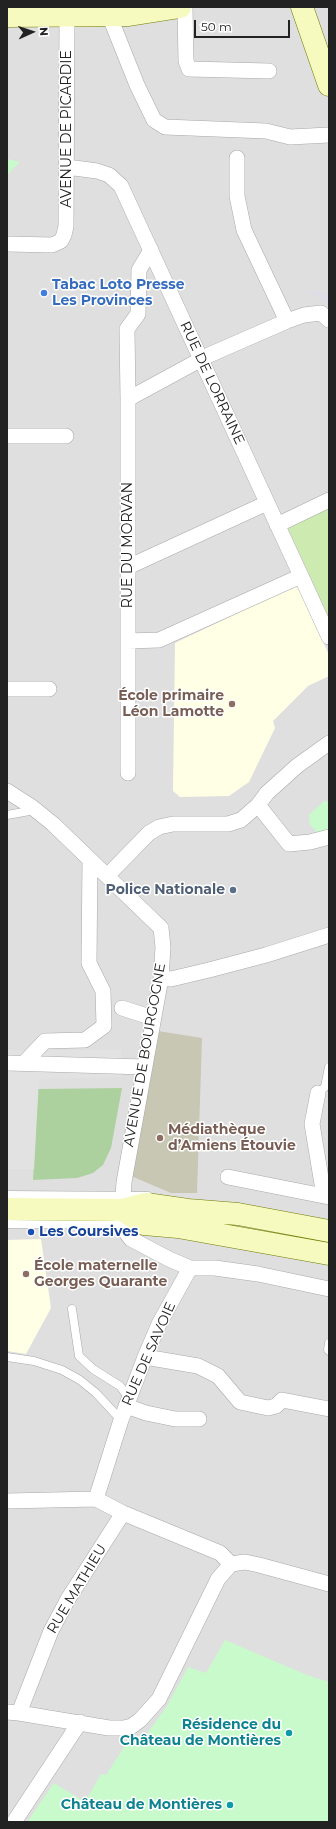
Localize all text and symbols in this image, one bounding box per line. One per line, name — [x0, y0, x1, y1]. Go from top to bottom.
north arrow — [12, 12, 52, 52]
scale bar — [196, 12, 292, 38]
text: 50 m — [201, 19, 232, 34]
text: N — [37, 27, 51, 36]
street label: AVENUE DE PICARDIE — [59, 50, 75, 208]
place label: Tabac Loto Presse Les Provinces — [52, 277, 184, 310]
marker: Tabac Loto Presse Les Provinces — [39, 288, 49, 298]
street label: RUE DE LORRAINE — [176, 319, 248, 447]
street label: RUE DU MORVAN — [120, 482, 136, 608]
place label: École primaire Léon Lamotte — [118, 688, 224, 720]
marker: École primaire Léon Lamotte — [227, 699, 237, 709]
place label: Police Nationale — [106, 882, 225, 898]
marker: Police Nationale — [228, 885, 238, 895]
street label: AVENUE DE BOURGOGNE — [121, 962, 169, 1148]
place label: Médiathèque d’Amiens Étouvie — [168, 1122, 296, 1154]
marker: Médiathèque d’Amiens Étouvie — [155, 1133, 165, 1143]
place label: Les Coursives — [39, 1224, 138, 1240]
marker: Les Coursives — [26, 1227, 36, 1237]
place label: École maternelle Georges Quarante — [34, 1258, 167, 1290]
marker: École maternelle Georges Quarante — [21, 1269, 31, 1279]
street label: RUE DE SAVOIE — [119, 1300, 179, 1408]
street label: RUE MATHIEU — [44, 1541, 110, 1637]
place label: Résidence du Château de Montières — [120, 1717, 281, 1750]
marker: Résidence du Château de Montières — [284, 1728, 294, 1738]
place label: Château de Montières — [61, 1797, 222, 1813]
marker: Château de Montières — [225, 1800, 235, 1810]

